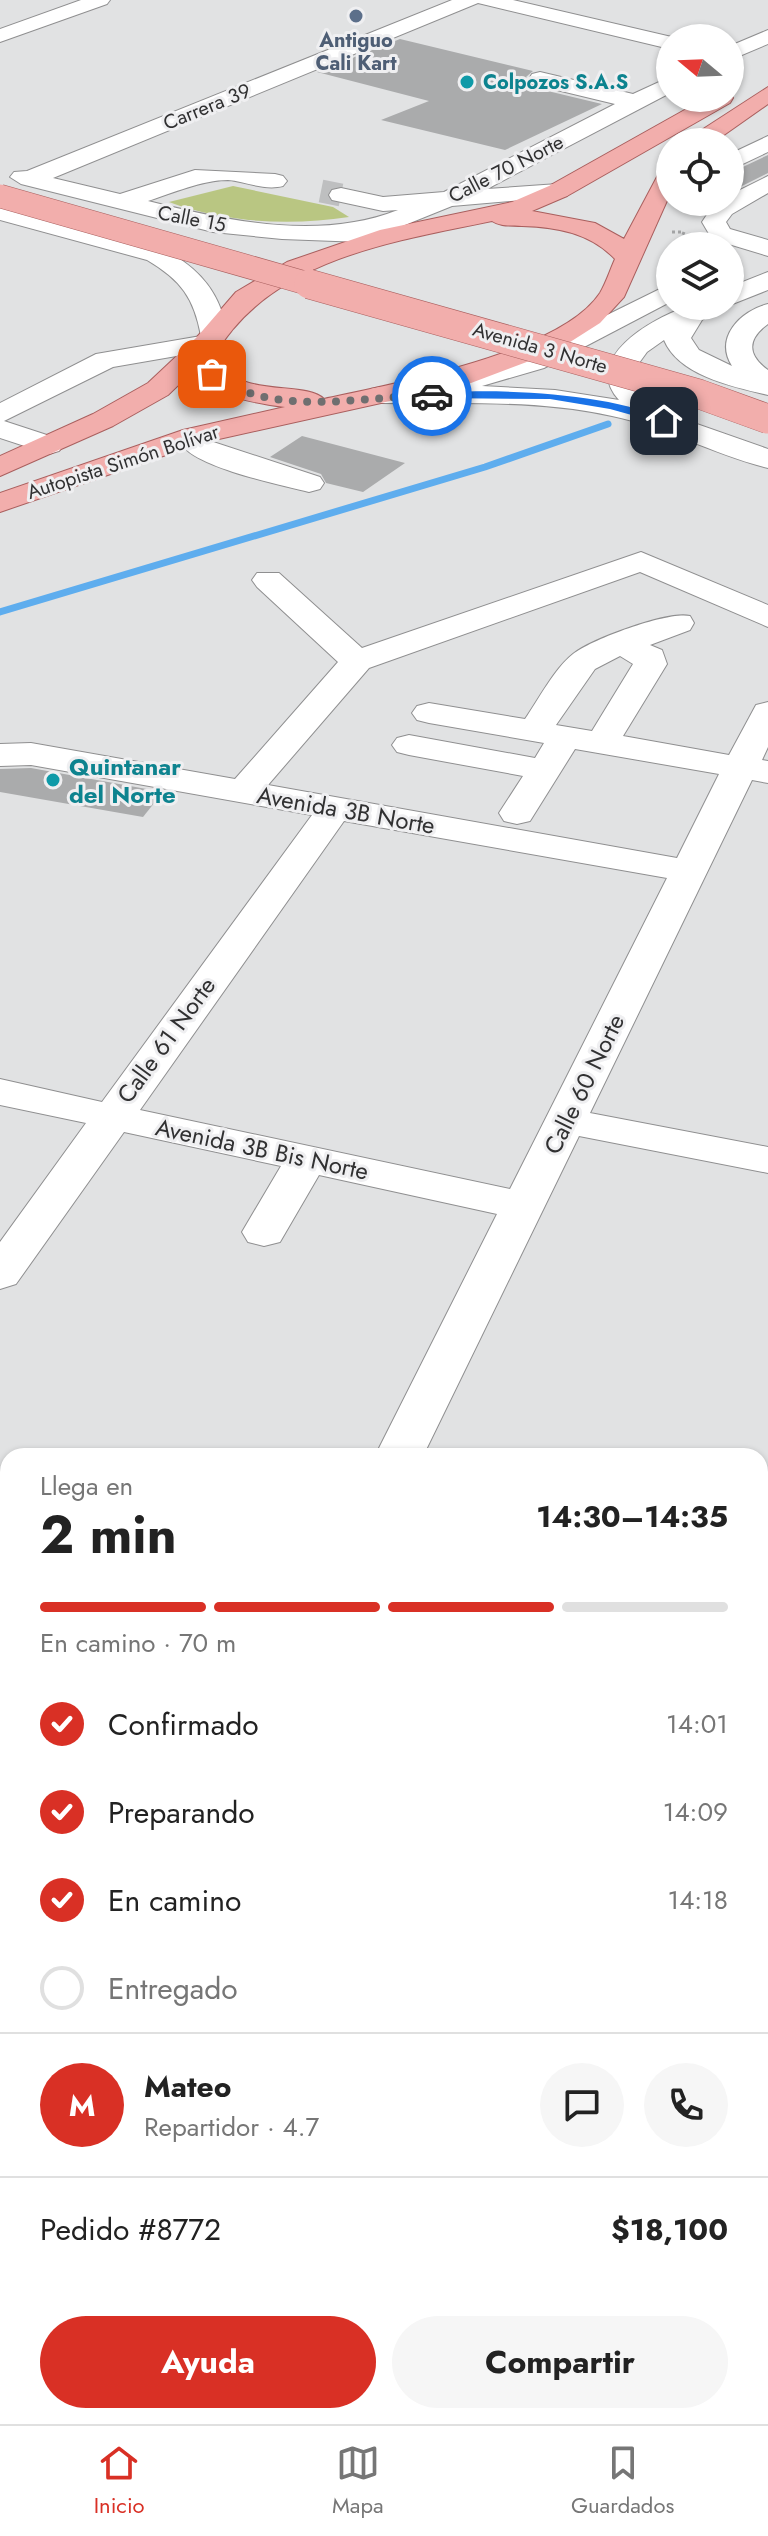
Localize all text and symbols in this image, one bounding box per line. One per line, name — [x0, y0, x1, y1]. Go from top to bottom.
marker: Antiguo Cali Kart — [347, 7, 365, 25]
north arrow — [656, 24, 744, 112]
map controls — [656, 24, 744, 320]
place label: Antiguo Cali Kart — [315, 26, 397, 78]
place label: Colpozos S.A.S — [483, 68, 628, 97]
marker: Colpozos S.A.S — [458, 73, 476, 91]
street label: Carrera 39 — [159, 76, 255, 138]
street label: Calle 70 Norte — [443, 128, 569, 210]
button: locate — [656, 128, 744, 216]
street label: Calle 15 — [155, 198, 229, 240]
button: layers — [656, 232, 744, 320]
street label: Avenida 3 Norte — [469, 315, 611, 381]
pin — [178, 340, 246, 408]
icon: bag — [190, 352, 234, 396]
courier — [392, 356, 472, 436]
icon: car — [410, 374, 454, 418]
pin — [630, 387, 698, 455]
icon: home — [642, 399, 686, 443]
street label: Autopista Simón Bolívar — [23, 417, 223, 507]
place label: Quintanar del Norte — [69, 749, 181, 812]
marker: Quintanar del Norte — [44, 771, 62, 789]
street label: Avenida 3B Norte — [254, 777, 438, 843]
street label: Calle 61 Norte — [108, 970, 224, 1110]
street label: Calle 60 Norte — [535, 1008, 633, 1160]
street label: Avenida 3B Bis Norte — [152, 1109, 372, 1189]
text: Llega en — [40, 1467, 133, 1505]
text: 14:30–14:35 — [536, 1495, 728, 1538]
text: 2 min — [40, 1497, 177, 1573]
text: En camino · 70 m — [40, 1624, 236, 1662]
icon: check — [40, 1702, 84, 1746]
text: Confirmado — [108, 1703, 259, 1746]
text: 14:01 — [666, 1705, 728, 1743]
icon: check — [40, 1790, 84, 1834]
text: Preparando — [108, 1791, 255, 1834]
text: 14:09 — [663, 1793, 728, 1831]
icon: check — [40, 1878, 84, 1922]
text: En camino — [108, 1879, 241, 1922]
text: 14:18 — [667, 1881, 728, 1919]
text: Entregado — [108, 1967, 238, 2010]
button: chat — [540, 2063, 624, 2147]
button: phone — [644, 2063, 728, 2147]
text: Mateo — [144, 2065, 231, 2108]
text: M — [69, 2084, 95, 2127]
text: Repartidor · 4.7 — [144, 2108, 319, 2146]
text: Pedido #8772 — [40, 2208, 221, 2251]
text: $18,100 — [611, 2208, 728, 2251]
button: Ayuda — [40, 2316, 376, 2408]
button: Compartir — [392, 2316, 728, 2408]
tab: Inicio — [94, 2441, 145, 2521]
tab: Mapa — [332, 2441, 384, 2521]
tab: Guardados — [571, 2441, 674, 2521]

